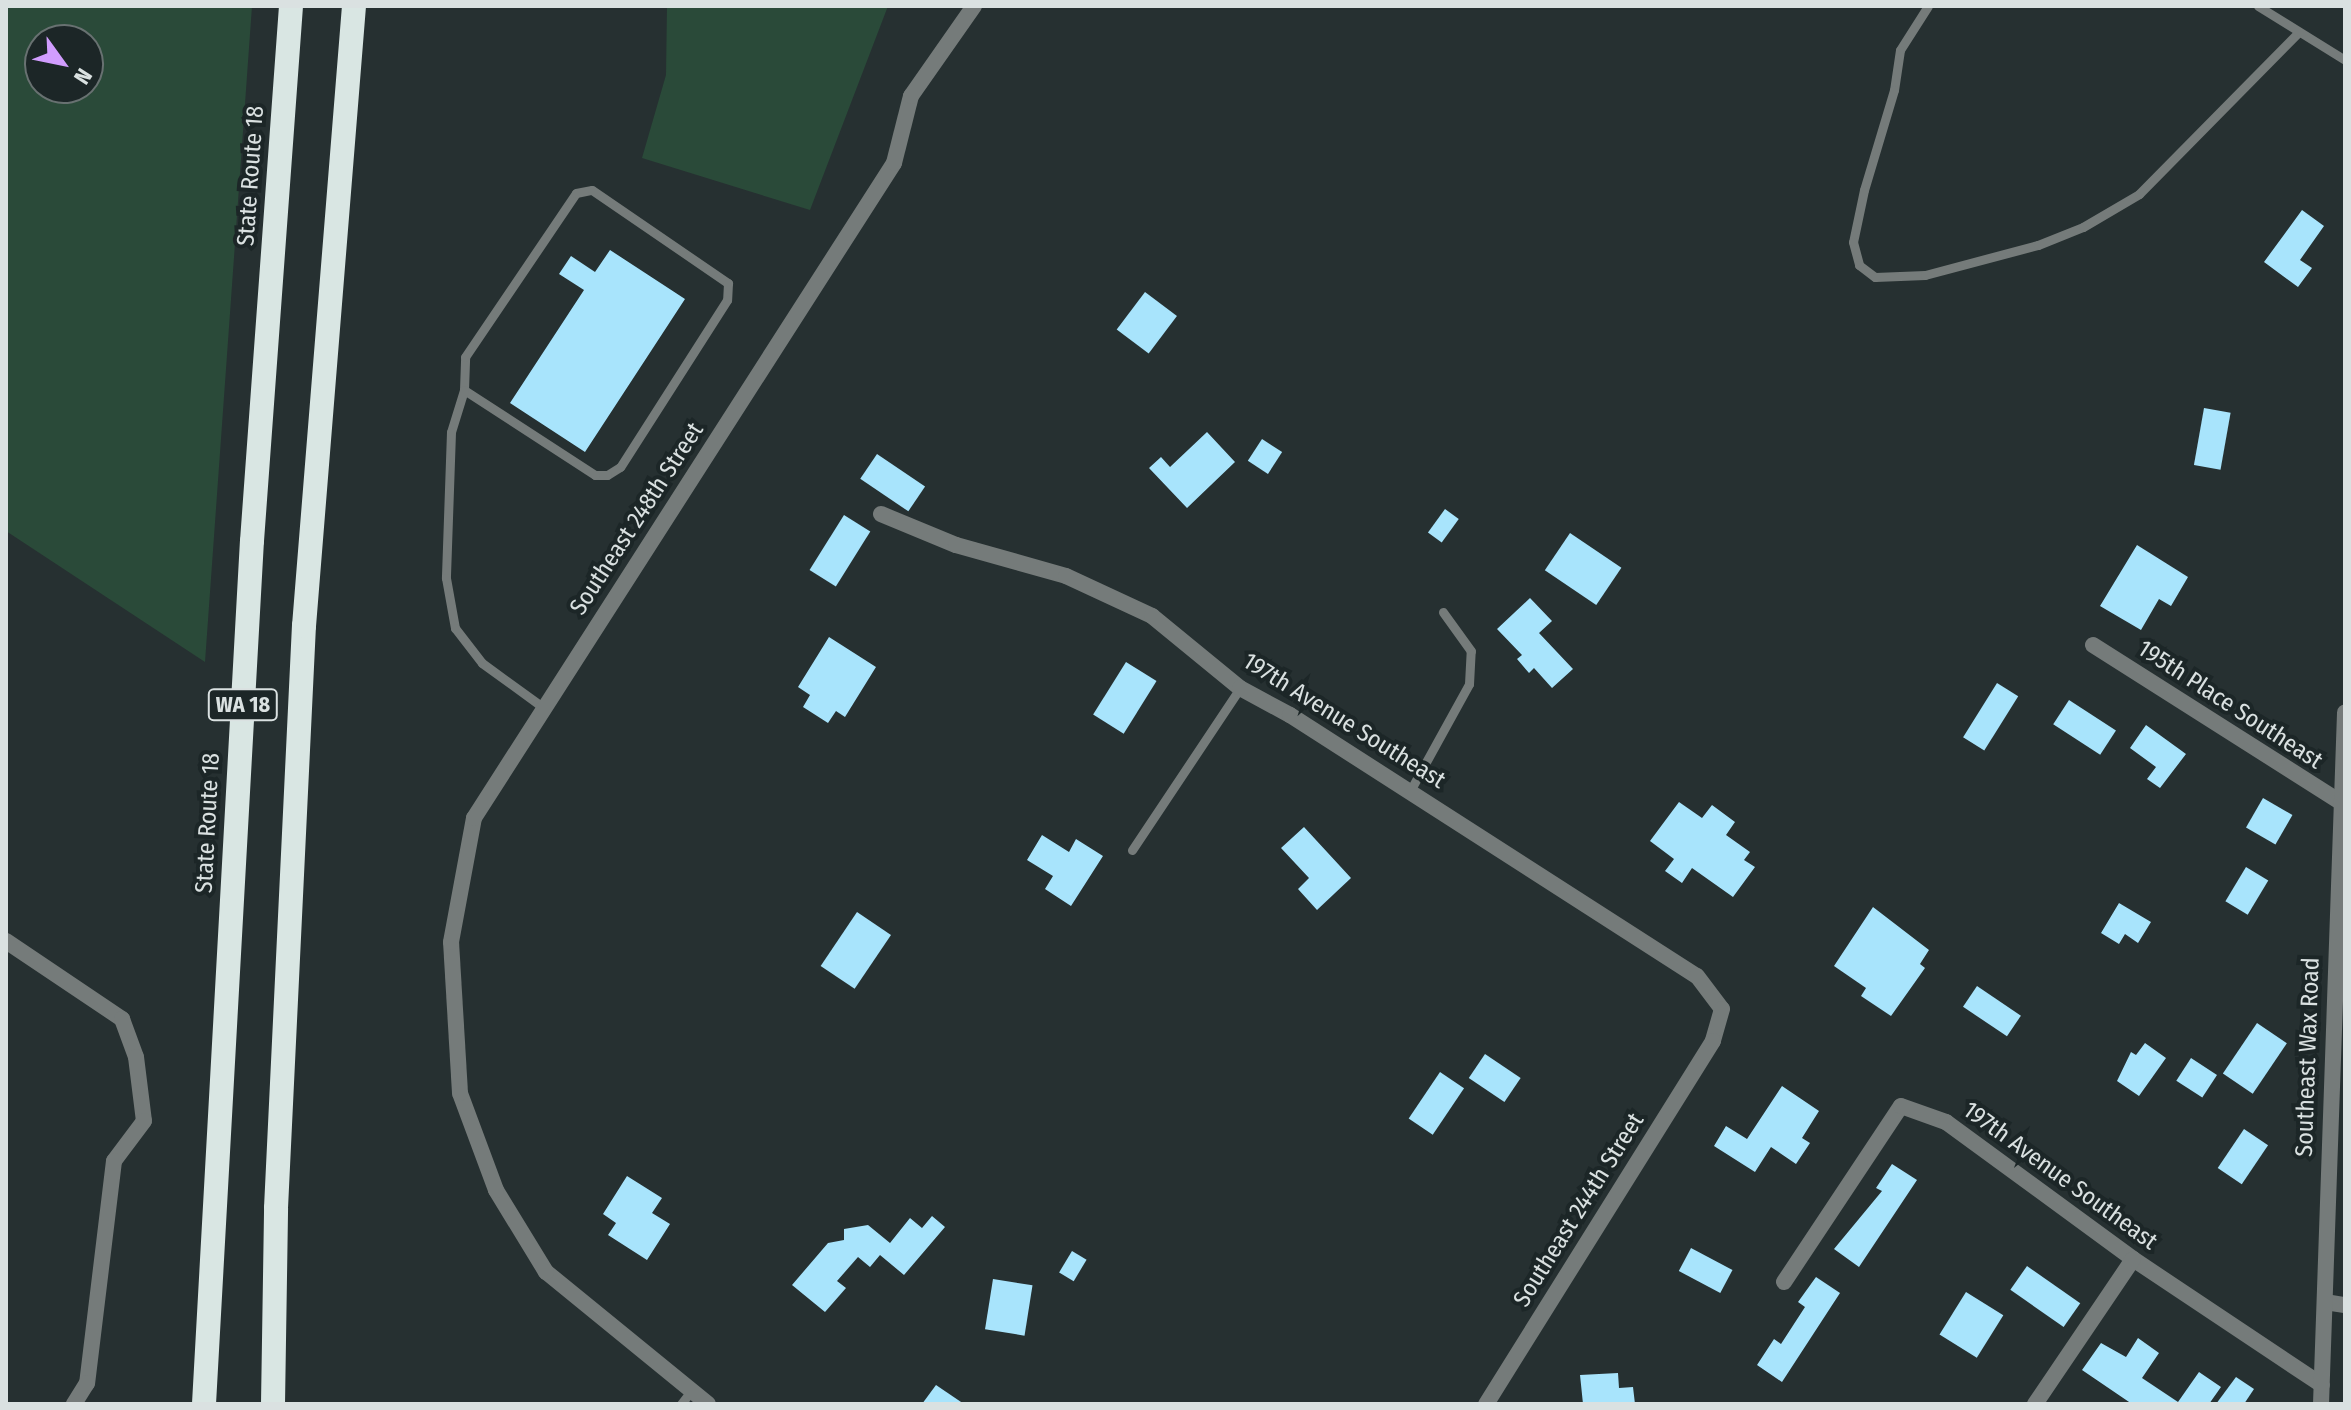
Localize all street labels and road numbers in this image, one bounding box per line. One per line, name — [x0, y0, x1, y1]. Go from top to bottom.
street label: State Route 18 — [232, 105, 270, 247]
street label: Southeast 248th Street — [564, 417, 710, 621]
street label: 195th Place Southeast — [2132, 635, 2328, 775]
street label: 197th Avenue Southeast — [1237, 647, 1451, 795]
road number: WA 18 — [207, 687, 279, 723]
street label: State Route 18 — [190, 752, 226, 894]
street label: Southeast Wax Road — [2290, 957, 2326, 1157]
street label: 197th Avenue Southeast — [1957, 1096, 2163, 1256]
street label: Southeast 244th Street — [1508, 1108, 1650, 1312]

